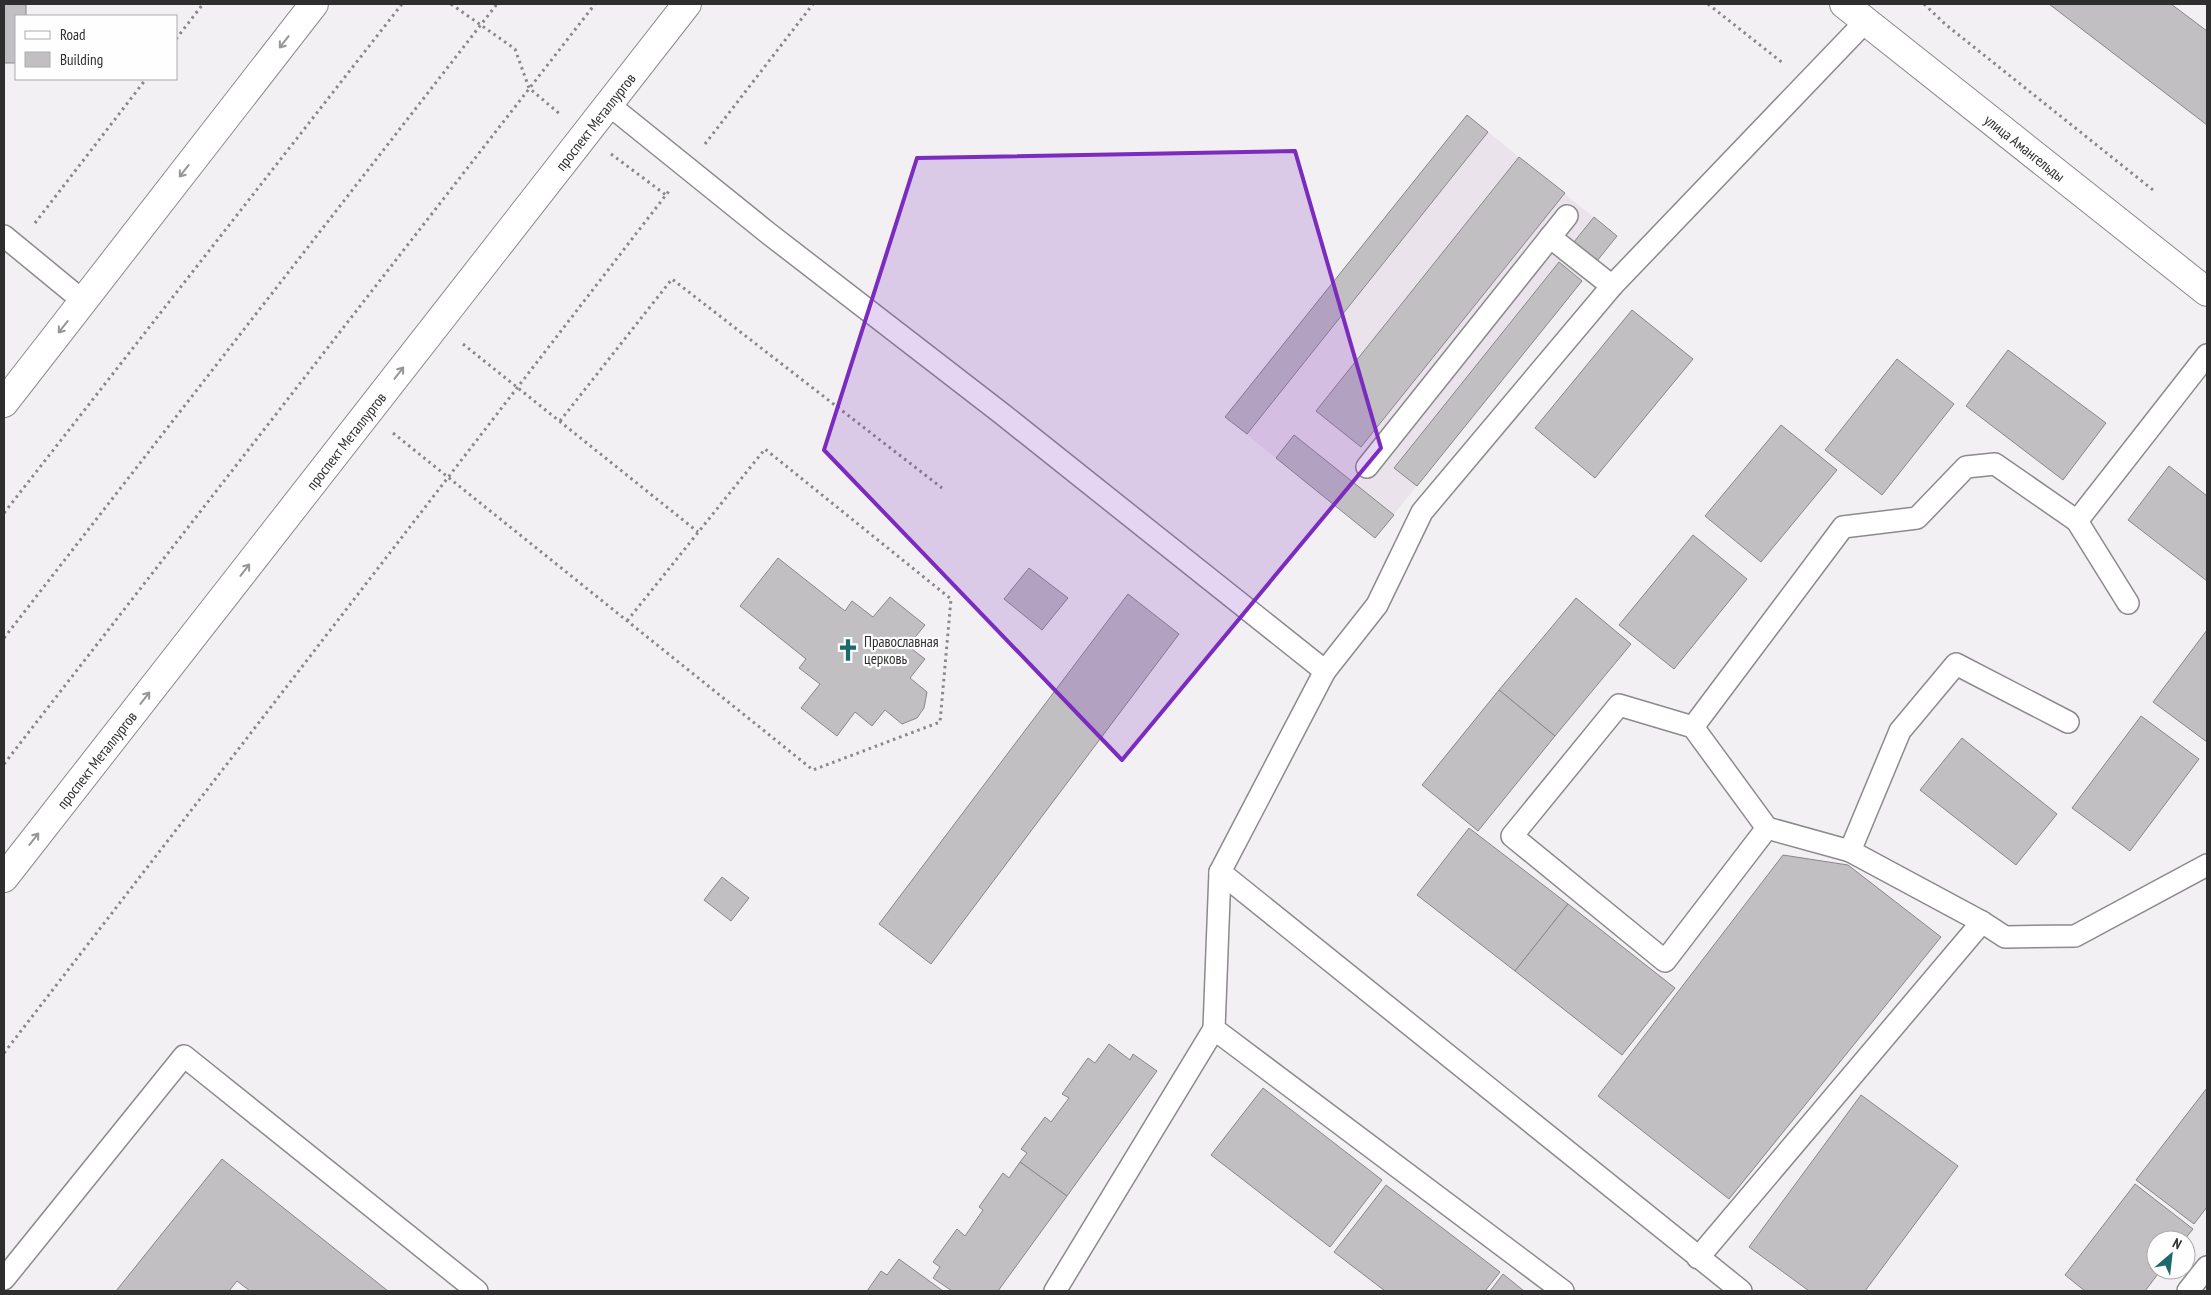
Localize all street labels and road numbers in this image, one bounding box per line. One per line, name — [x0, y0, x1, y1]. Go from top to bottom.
street label: проспект Металлургов — [551, 69, 639, 174]
street label: улица Амангельды — [1981, 110, 2069, 185]
street label: проспект Металлургов — [302, 388, 390, 493]
street label: проспект Металлургов — [52, 707, 140, 812]

